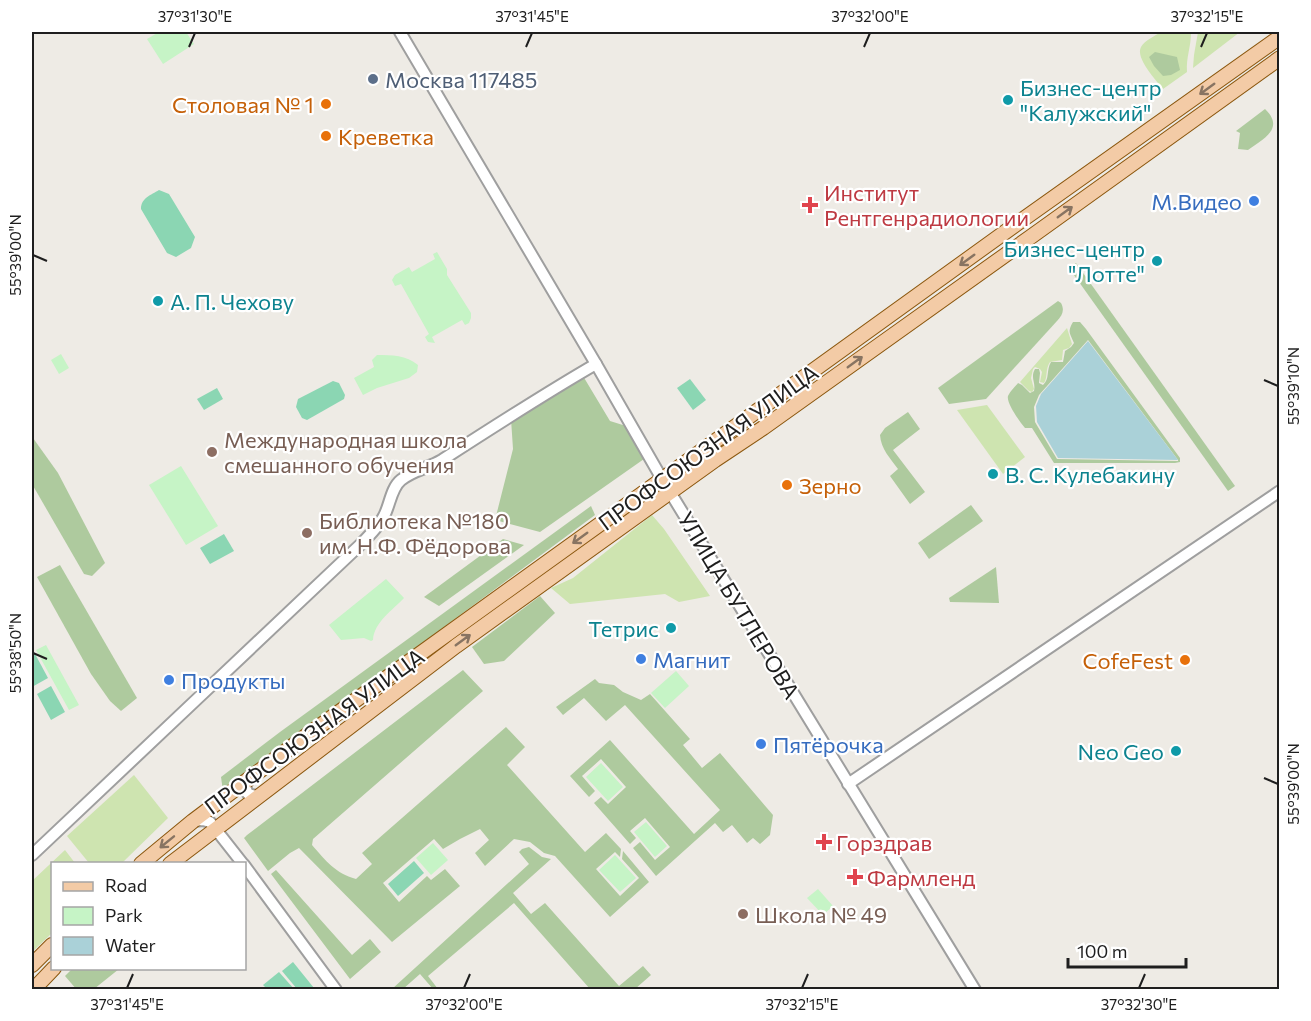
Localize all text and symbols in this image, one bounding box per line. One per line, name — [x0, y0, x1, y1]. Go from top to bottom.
text: 37°31'30"E — [158, 7, 232, 25]
text: 37°31'45"E — [495, 7, 569, 25]
text: 37°32'00"E — [831, 7, 909, 25]
text: 37°32'15"E — [1171, 7, 1244, 25]
place label: Москва 117485 — [385, 66, 537, 93]
marker: Москва 117485 — [366, 72, 380, 86]
place label: Бизнес-центр "Калужский" — [1020, 74, 1162, 126]
one-way arrow — [1199, 83, 1215, 96]
place label: Столовая № 1 — [172, 91, 314, 118]
marker: Бизнес-центр "Калужский" — [1001, 93, 1015, 107]
marker: Столовая № 1 — [319, 97, 333, 111]
place label: Креветка — [338, 123, 434, 150]
marker: Креветка — [319, 129, 333, 143]
place label: Институт Рентгенрадиологии — [824, 179, 1029, 231]
place label: М.Видео — [1151, 188, 1242, 215]
marker: М.Видео — [1247, 194, 1261, 208]
marker: Институт Рентгенрадиологии — [801, 196, 819, 214]
one-way arrow — [1057, 206, 1073, 218]
text: 55°39'00"N — [6, 214, 24, 296]
place label: Бизнес-центр "Лотте" — [1004, 235, 1145, 287]
one-way arrow — [960, 254, 976, 266]
marker: Бизнес-центр "Лотте" — [1150, 254, 1164, 268]
place label: А. П. Чехову — [170, 288, 294, 315]
marker: А. П. Чехову — [151, 294, 165, 308]
text: 55°39'10"N — [1284, 347, 1302, 425]
one-way arrow — [847, 356, 863, 368]
street label: ПРОФСОЮЗНАЯ УЛИЦА — [593, 358, 823, 536]
place label: Международная школа смешанного обучения — [224, 426, 467, 478]
marker: Международная школа смешанного обучения — [205, 445, 219, 459]
place label: В. С. Кулебакину — [1005, 461, 1175, 488]
marker: В. С. Кулебакину — [986, 467, 1000, 481]
place label: Зерно — [799, 472, 862, 499]
marker: Зерно — [780, 478, 794, 492]
street label: УЛИЦА БУТЛЕРОВА — [672, 506, 806, 704]
place label: Библиотека №180 им. Н.Ф. Фёдорова — [319, 507, 511, 559]
marker: Библиотека №180 им. Н.Ф. Фёдорова — [300, 526, 314, 540]
one-way arrow — [573, 532, 589, 544]
text: 55°38'50"N — [6, 613, 24, 693]
place label: Тетрис — [588, 615, 659, 642]
marker: Тетрис — [664, 621, 678, 635]
one-way arrow — [454, 634, 470, 647]
street label: ПРОФСОЮЗНАЯ УЛИЦА — [199, 642, 429, 820]
place label: Магнит — [653, 646, 730, 673]
place label: CofeFest — [1082, 647, 1173, 674]
marker: Магнит — [634, 652, 648, 666]
marker: CofeFest — [1178, 653, 1192, 667]
place label: Продукты — [181, 667, 285, 694]
marker: Продукты — [162, 673, 176, 687]
place label: Пятёрочка — [773, 731, 884, 758]
marker: Пятёрочка — [754, 737, 768, 751]
place label: Neo Geo — [1078, 738, 1164, 765]
text: 55°39'00"N — [1284, 743, 1302, 825]
marker: Neo Geo — [1169, 744, 1183, 758]
place label: Горздрав — [836, 829, 932, 856]
one-way arrow — [160, 835, 175, 849]
marker: Горздрав — [817, 835, 831, 849]
legend — [51, 862, 246, 970]
place label: Фармленд — [867, 864, 976, 891]
marker: Фармленд — [848, 870, 862, 884]
text: Road — [105, 874, 147, 896]
place label: Школа № 49 — [755, 901, 887, 928]
text: Park — [105, 904, 143, 926]
marker: Школа № 49 — [736, 907, 750, 921]
scale bar — [1068, 931, 1186, 969]
text: Water — [105, 934, 156, 956]
text: 100 m — [1077, 940, 1127, 962]
text: 37°31'45"E — [90, 995, 164, 1013]
text: 37°32'00"E — [425, 995, 503, 1013]
text: 37°32'15"E — [766, 995, 839, 1013]
text: 37°32'30"E — [1101, 995, 1177, 1013]

